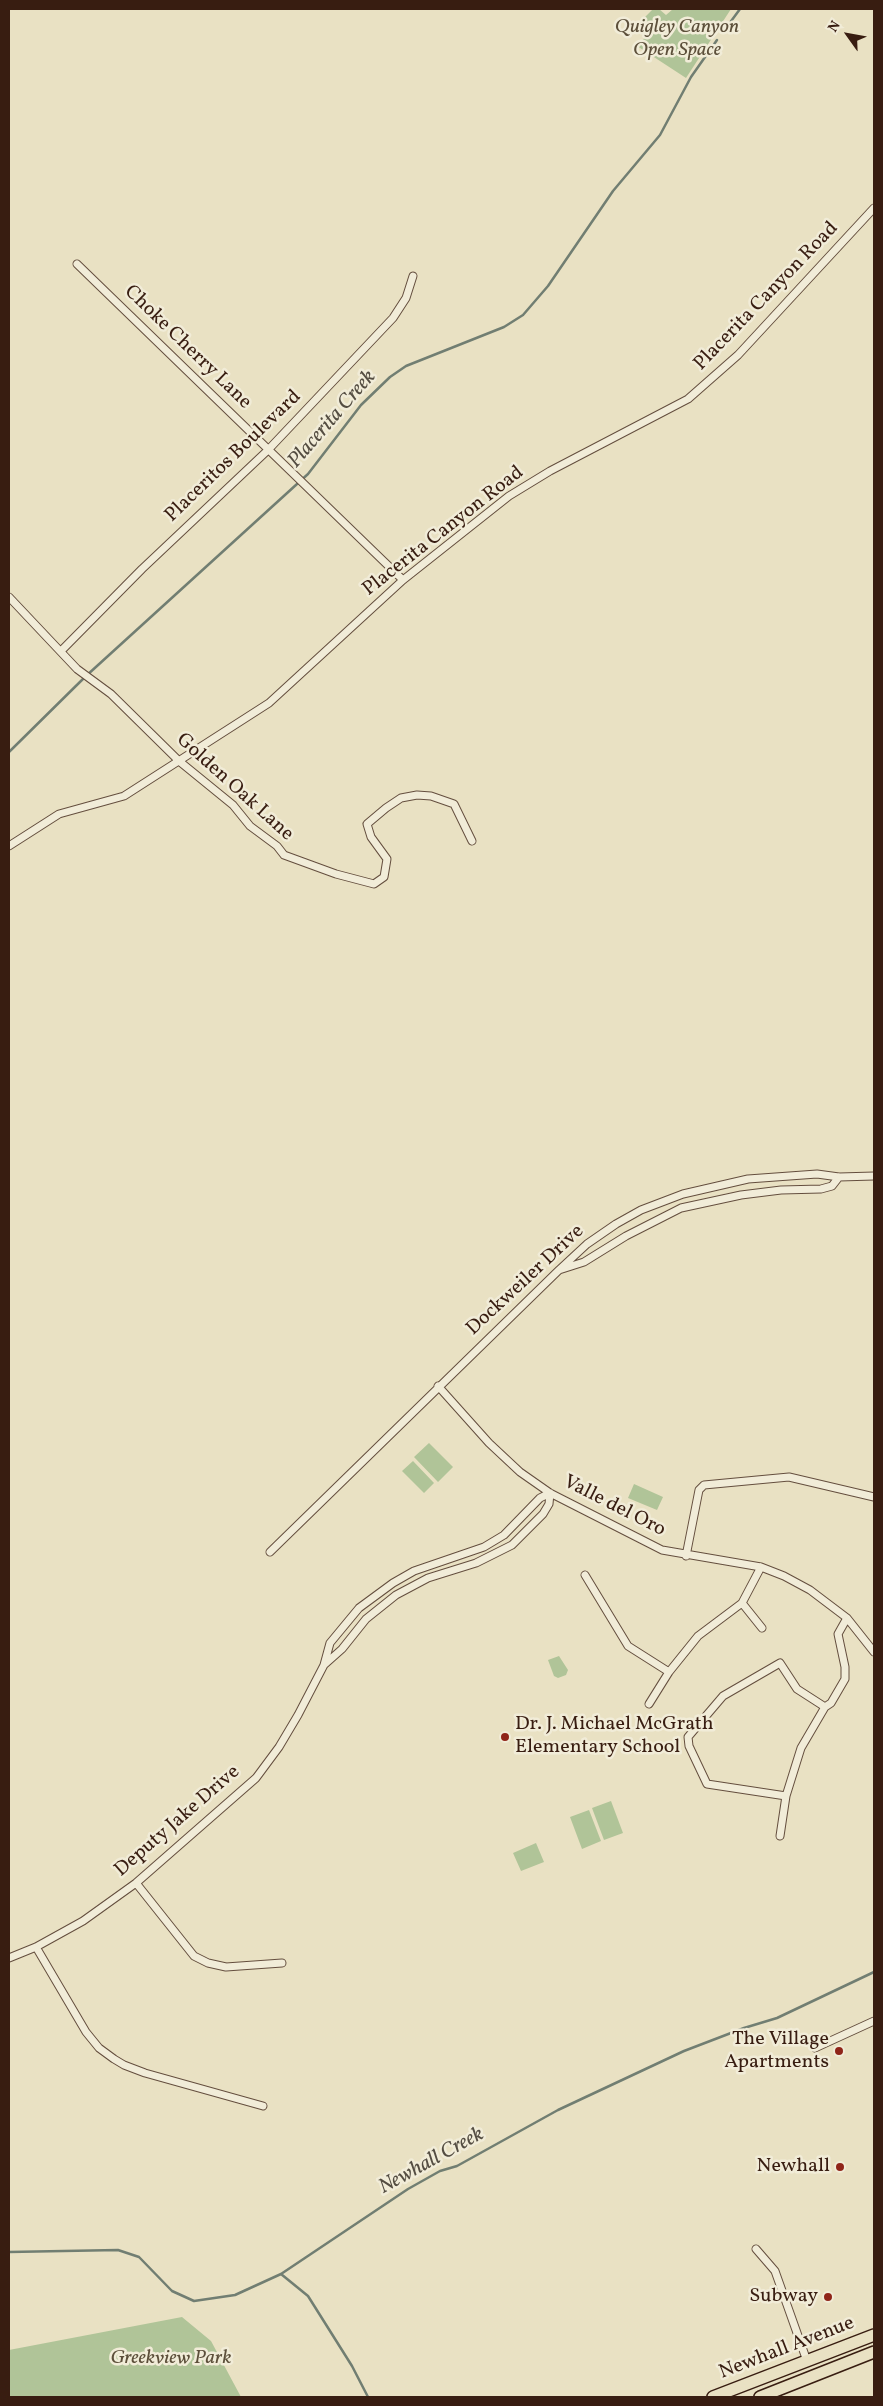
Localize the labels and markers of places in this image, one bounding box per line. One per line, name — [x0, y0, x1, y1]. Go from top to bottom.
place label: Dr. J. Michael McGrath Elementary School — [515, 1713, 714, 1760]
marker: Dr. J. Michael McGrath Elementary School — [499, 1731, 511, 1743]
place label: The Village Apartments — [724, 2028, 829, 2075]
marker: The Village Apartments — [833, 2045, 845, 2057]
place label: Newhall — [757, 2155, 830, 2179]
marker: Newhall — [834, 2161, 846, 2173]
place label: Subway — [749, 2285, 818, 2309]
marker: Subway — [822, 2291, 834, 2303]

